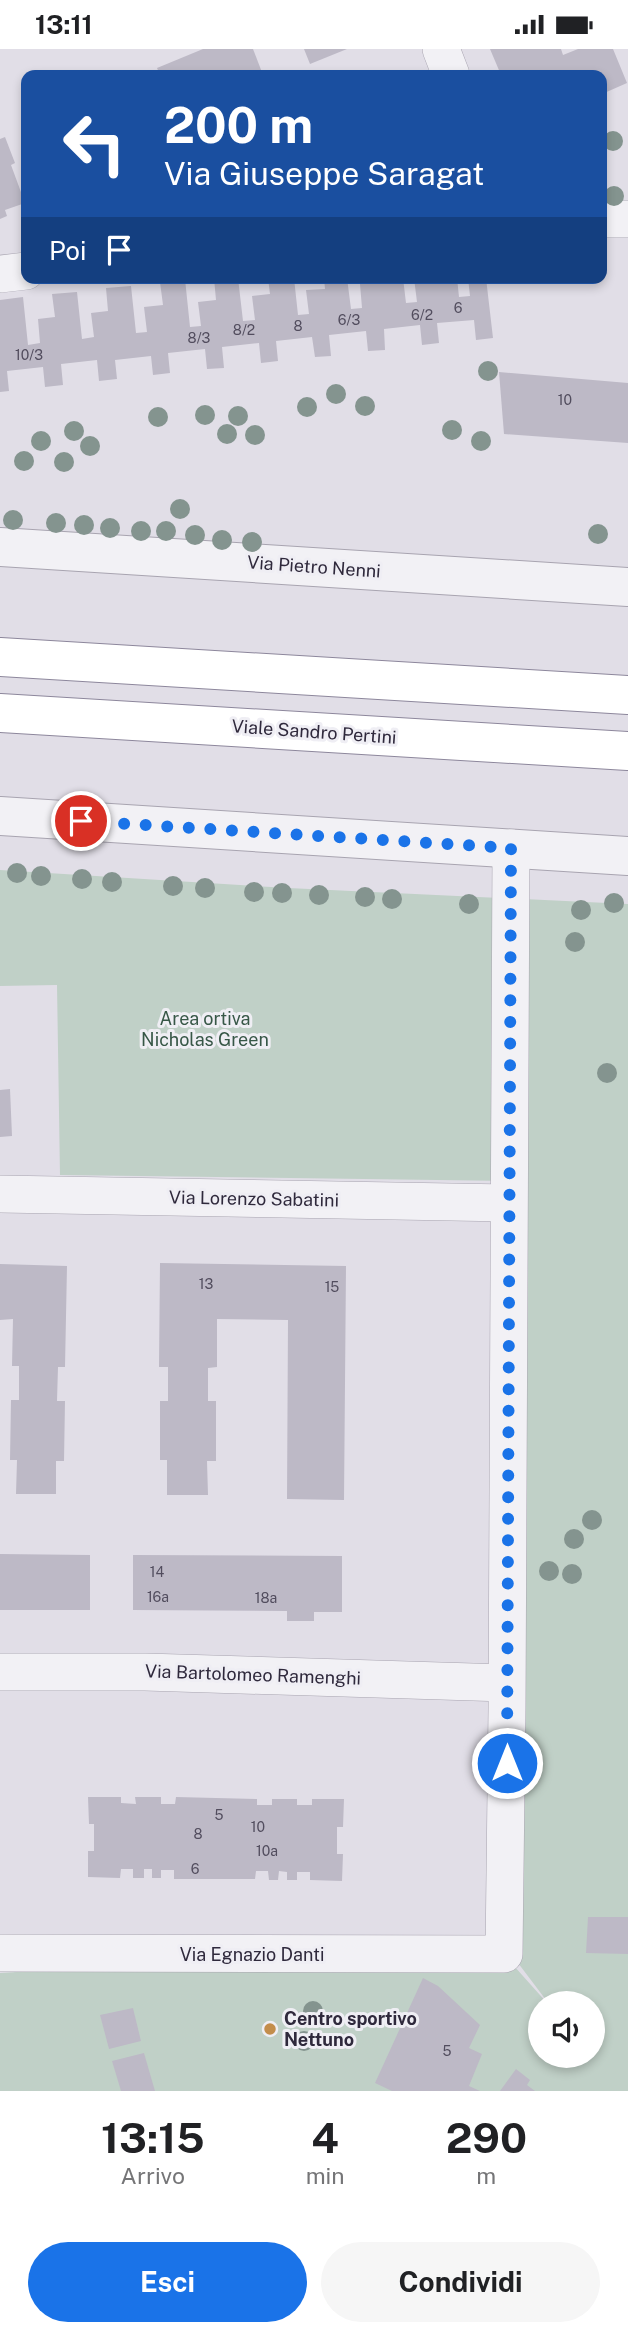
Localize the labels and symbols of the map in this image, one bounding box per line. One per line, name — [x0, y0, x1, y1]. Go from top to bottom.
house number: 6 — [454, 300, 463, 316]
house number: 6/2 — [411, 307, 433, 323]
house number: 6/3 — [338, 312, 360, 328]
house number: 8 — [293, 318, 303, 334]
house number: 8/2 — [233, 322, 255, 338]
house number: 8/3 — [188, 330, 211, 346]
house number: 10/3 — [15, 347, 43, 363]
house number: 10 — [558, 392, 572, 408]
street label: Via Pietro Nenni — [247, 551, 382, 582]
street label: Viale Sandro Pertini — [231, 715, 397, 748]
pin — [51, 791, 111, 851]
park label: Area ortiva Nicholas Green — [141, 1008, 269, 1050]
street label: Via Lorenzo Sabatini — [169, 1187, 339, 1210]
house number: 13 — [199, 1276, 213, 1292]
house number: 15 — [325, 1279, 339, 1295]
house number: 14 — [150, 1564, 164, 1580]
house number: 16a — [147, 1589, 169, 1605]
house number: 18a — [255, 1590, 277, 1606]
street label: Via Bartolomeo Ramenghi — [145, 1660, 361, 1689]
position arrow — [470, 1726, 544, 1800]
house number: 5 — [215, 1807, 224, 1823]
house number: 10 — [251, 1819, 265, 1835]
house number: 8 — [193, 1826, 203, 1842]
house number: 10a — [256, 1843, 278, 1859]
house number: 6 — [191, 1861, 200, 1877]
street label: Via Egnazio Danti — [180, 1944, 324, 1965]
place label: Centro sportivo Nettuno — [284, 2008, 417, 2050]
marker: Centro sportivo Nettuno — [262, 2021, 278, 2037]
house number: 5 — [443, 2043, 452, 2059]

